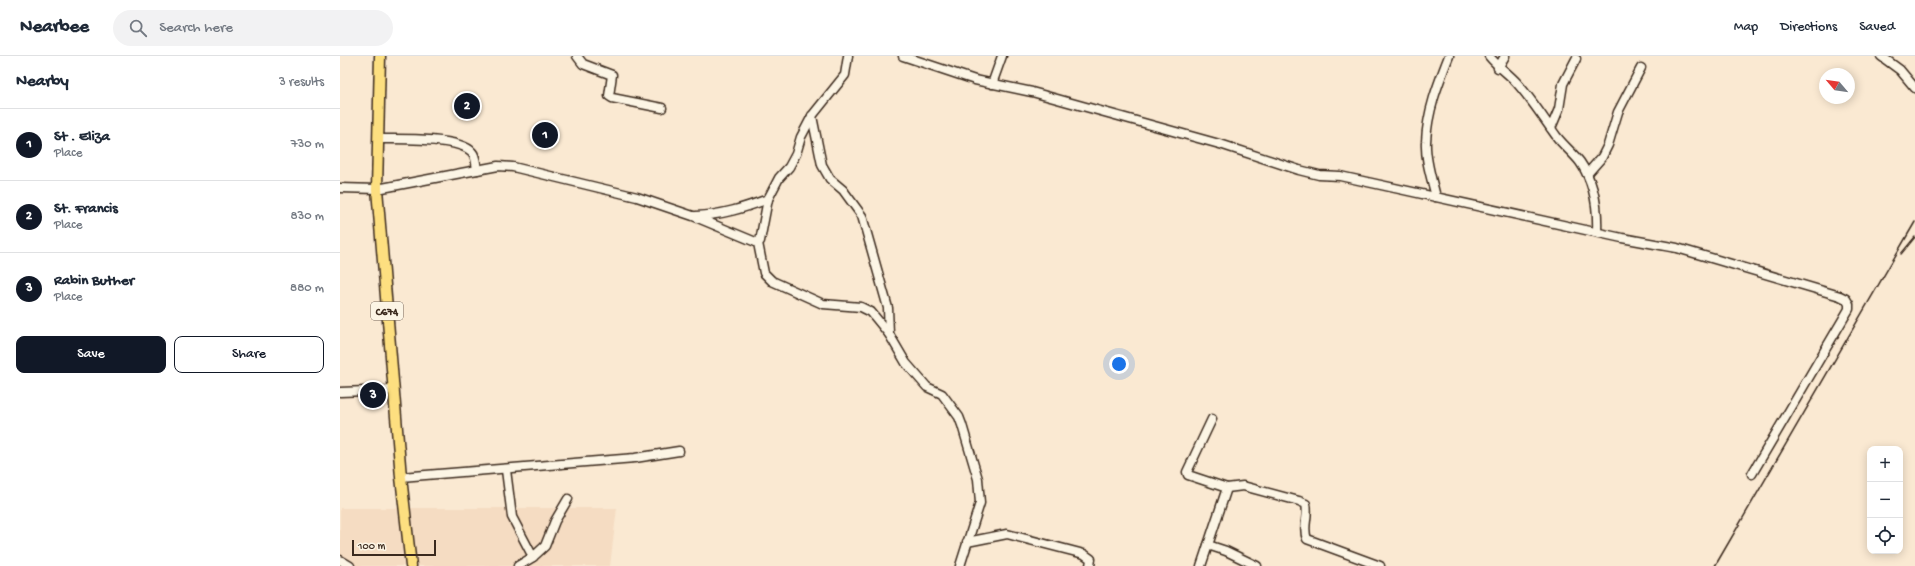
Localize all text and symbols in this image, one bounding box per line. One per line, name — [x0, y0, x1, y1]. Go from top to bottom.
search box — [113, 10, 393, 46]
text: Nearbee — [20, 16, 89, 39]
icon: search — [127, 17, 149, 39]
text: Search here — [159, 19, 233, 37]
text: Map — [1734, 19, 1758, 36]
text: Directions — [1780, 19, 1837, 36]
text: Saved — [1859, 19, 1895, 36]
north arrow — [1819, 68, 1855, 104]
text: Nearby — [16, 72, 69, 92]
text: 3 results — [279, 75, 324, 90]
pin: 2 — [454, 91, 480, 121]
pin: 1 — [532, 120, 558, 150]
text: St . Eliza — [54, 128, 110, 146]
text: 1 — [26, 137, 32, 152]
text: 730 m — [291, 137, 324, 152]
text: Place — [54, 146, 82, 161]
text: St. Francis — [54, 200, 118, 218]
text: 2 — [26, 209, 32, 224]
text: 830 m — [290, 209, 324, 224]
text: Place — [54, 218, 82, 233]
text: Rabin Buther — [54, 272, 134, 290]
text: 3 — [26, 281, 32, 296]
text: 880 m — [290, 281, 324, 296]
text: Place — [54, 290, 82, 305]
road number: C674 — [371, 302, 403, 320]
button: Save — [16, 336, 166, 373]
button: Share — [174, 336, 324, 373]
your location — [1109, 354, 1129, 374]
pin: 3 — [360, 380, 386, 410]
map controls — [1867, 446, 1903, 554]
button: + — [1867, 446, 1903, 482]
button: − — [1867, 482, 1903, 518]
button: locate — [1867, 518, 1903, 554]
scale bar — [352, 538, 436, 557]
text: 100 m — [358, 541, 385, 553]

